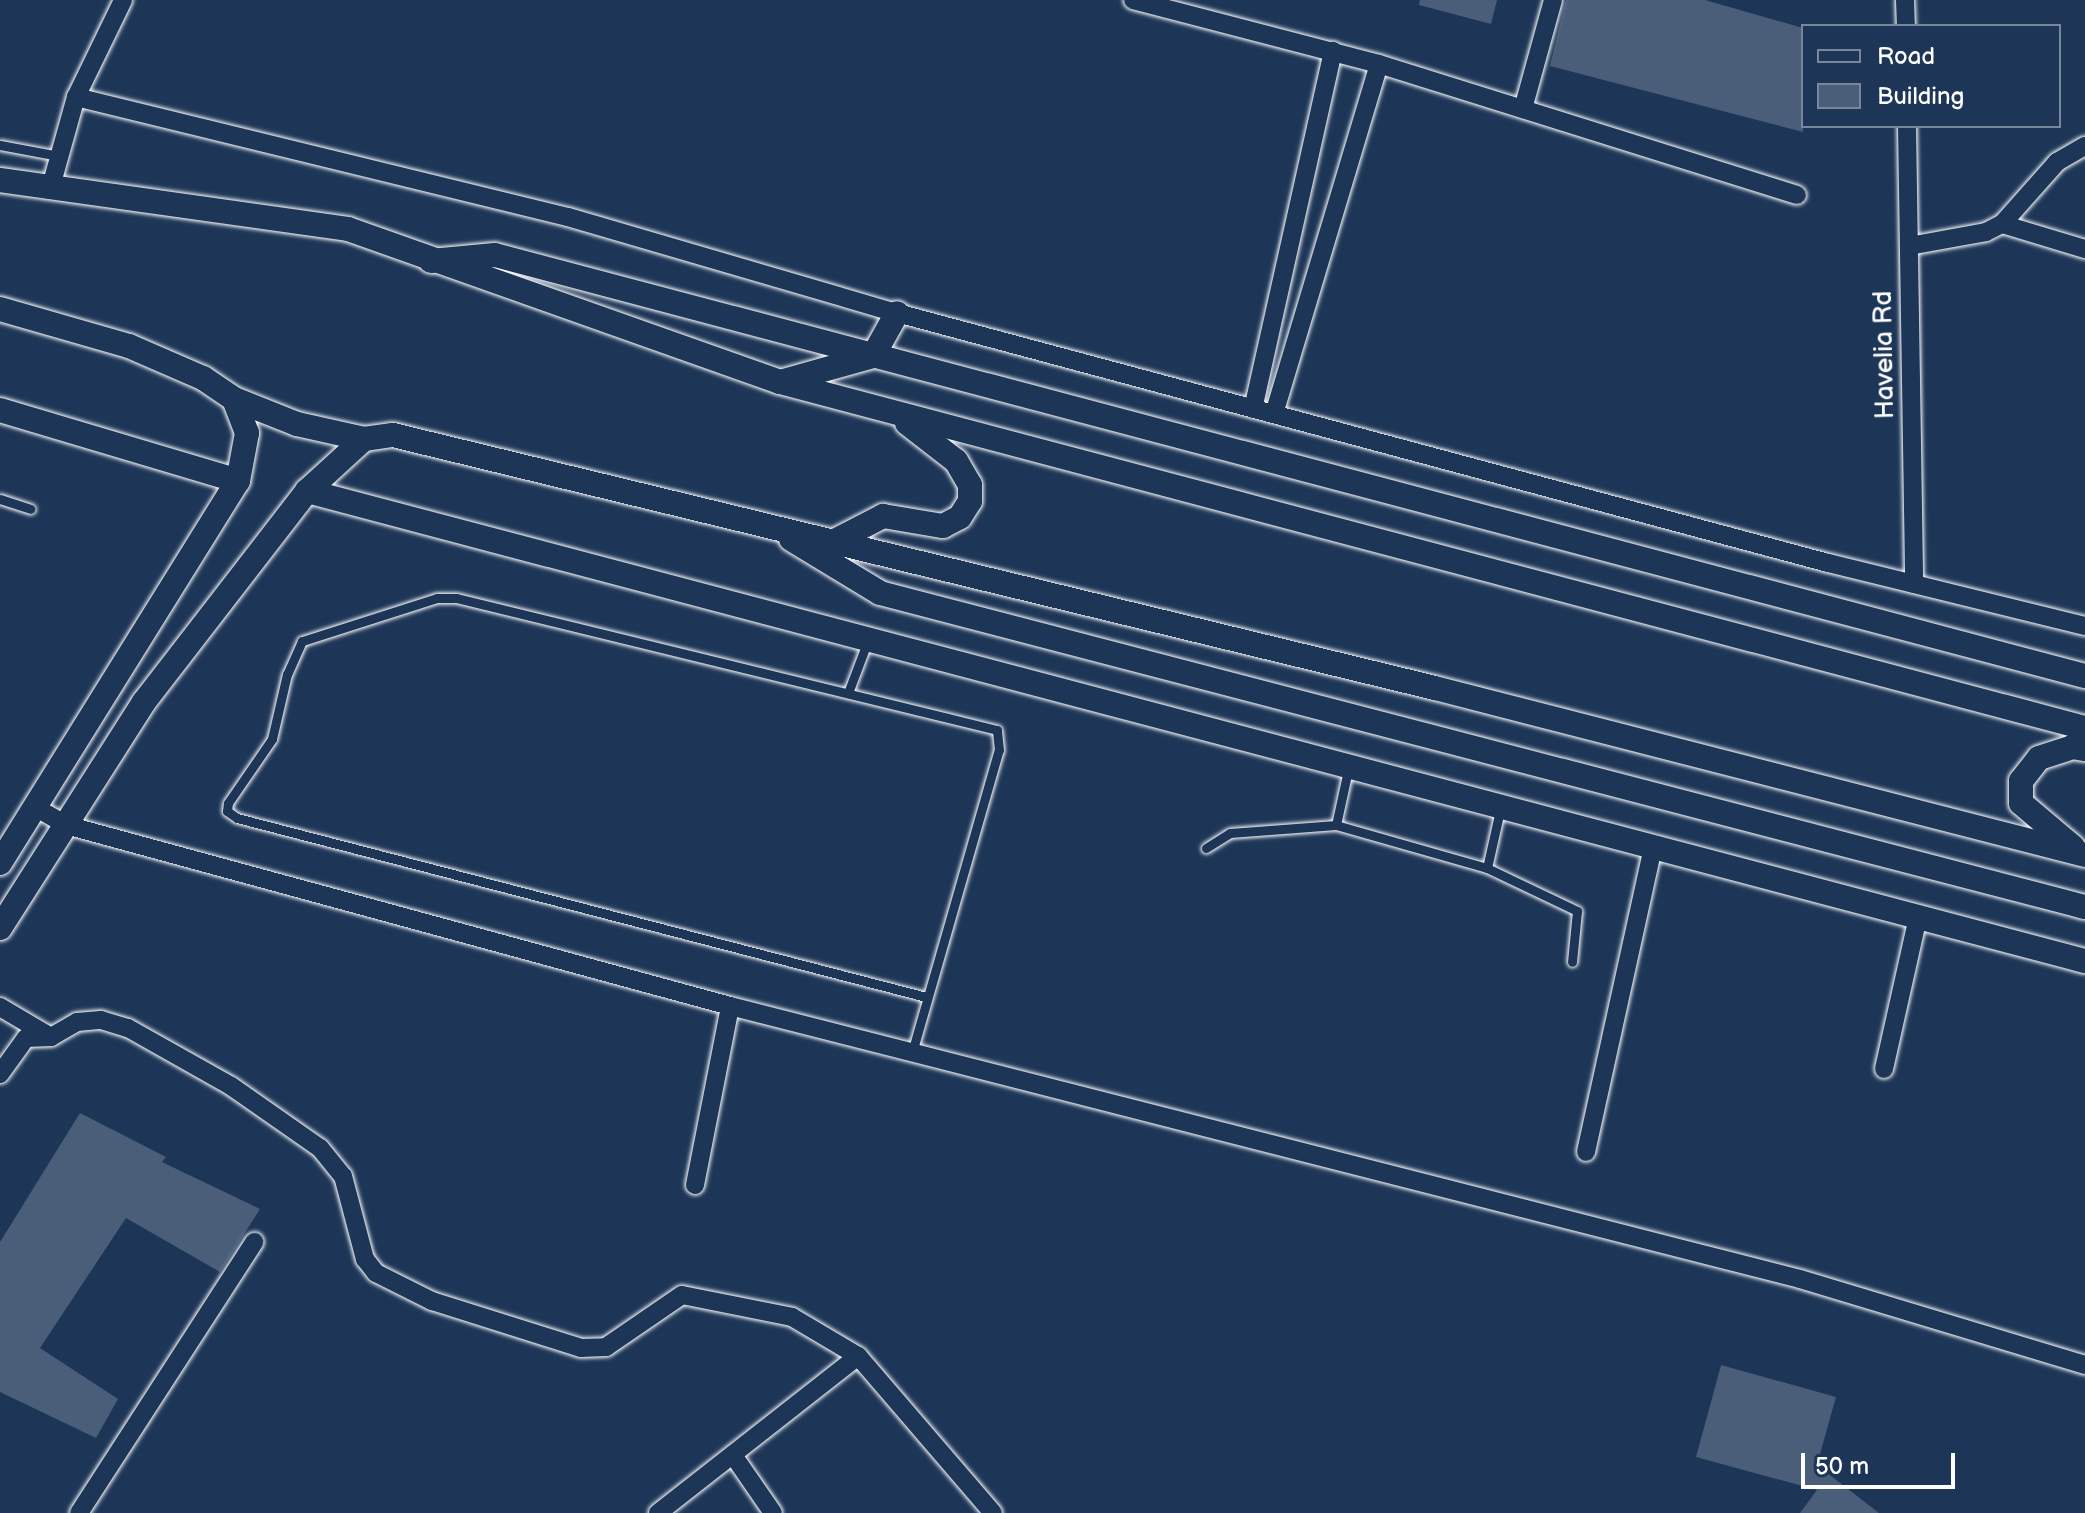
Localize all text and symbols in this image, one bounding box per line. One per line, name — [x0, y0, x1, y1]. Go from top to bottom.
legend — [1801, 24, 2061, 128]
text: Road — [1877, 42, 1935, 71]
text: Building — [1877, 82, 1964, 111]
street label: Havelia Rd — [1868, 291, 1902, 419]
scale bar — [1805, 1437, 1959, 1487]
text: 50 m — [1815, 1452, 1869, 1481]

